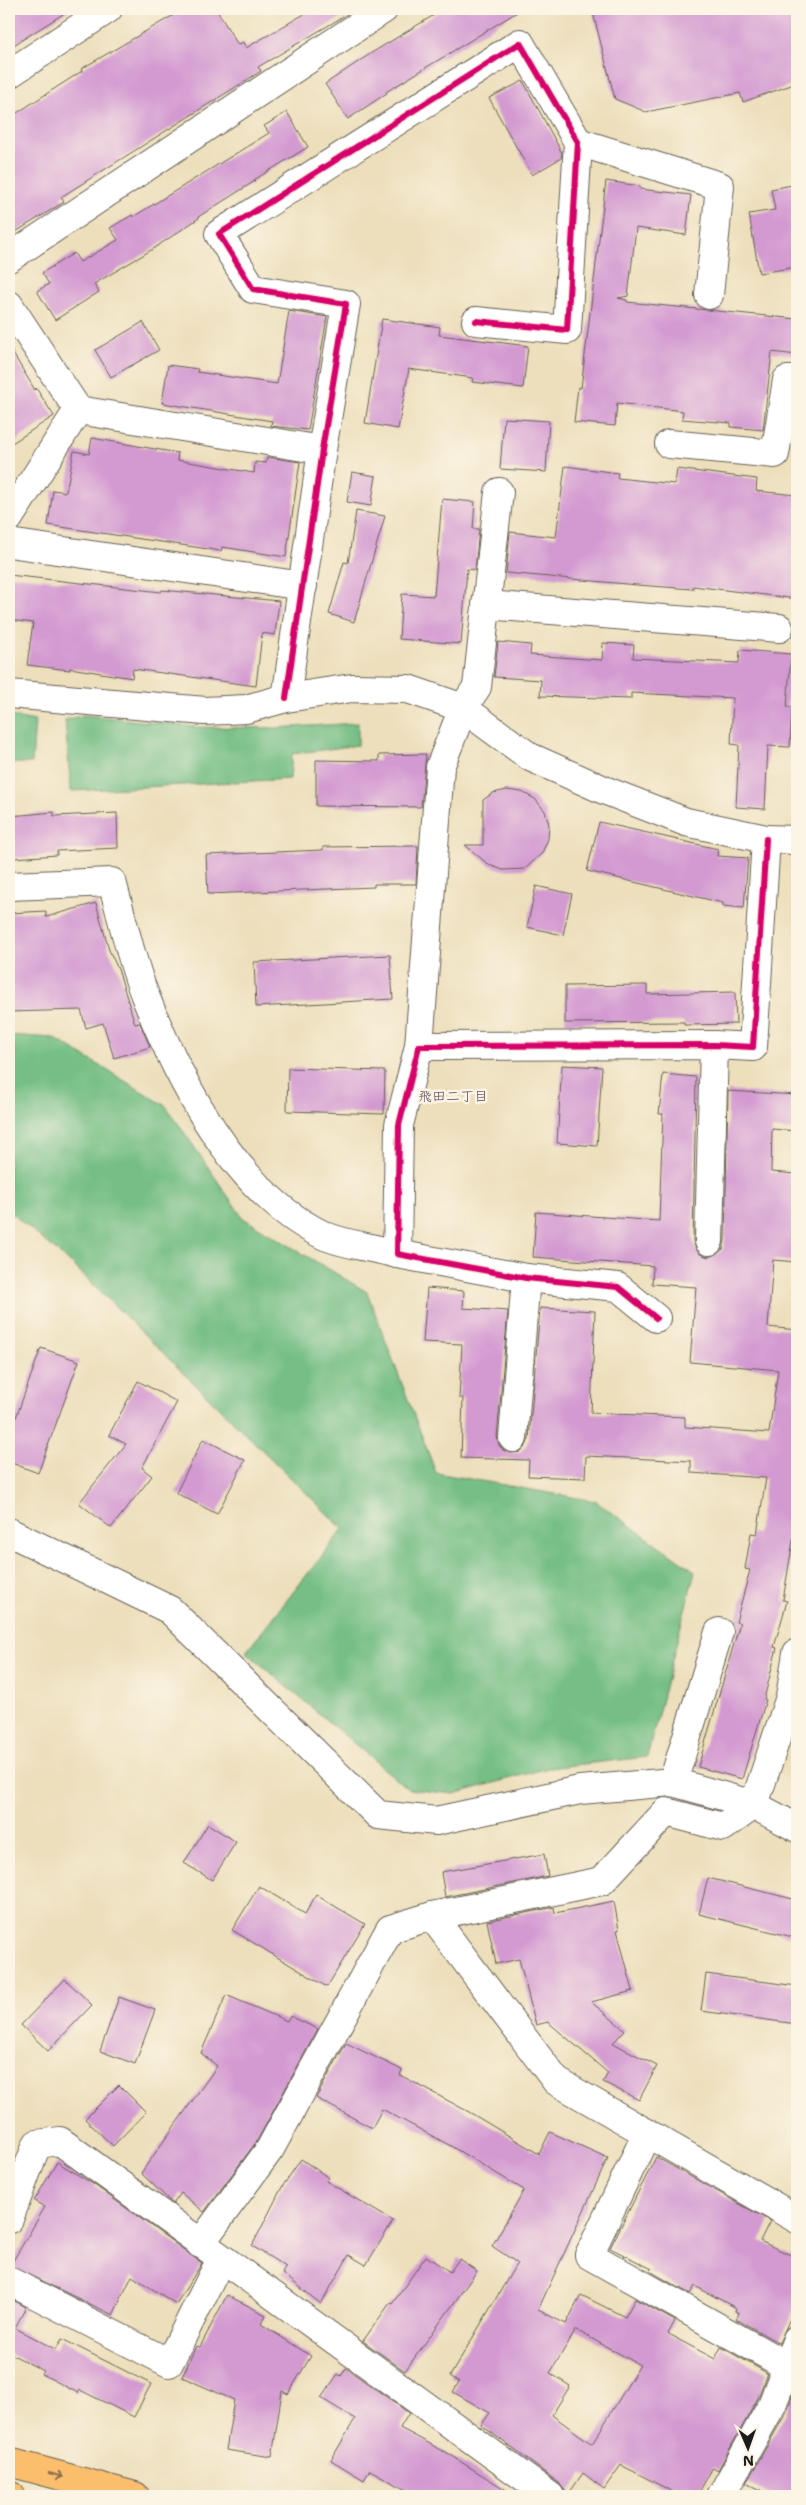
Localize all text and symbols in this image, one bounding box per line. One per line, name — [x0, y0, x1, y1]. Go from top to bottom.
district label: 飛田二丁目 — [418, 1087, 488, 1105]
north arrow — [724, 2422, 774, 2472]
text: N — [743, 2452, 754, 2470]
one-way arrow — [47, 2470, 63, 2480]

